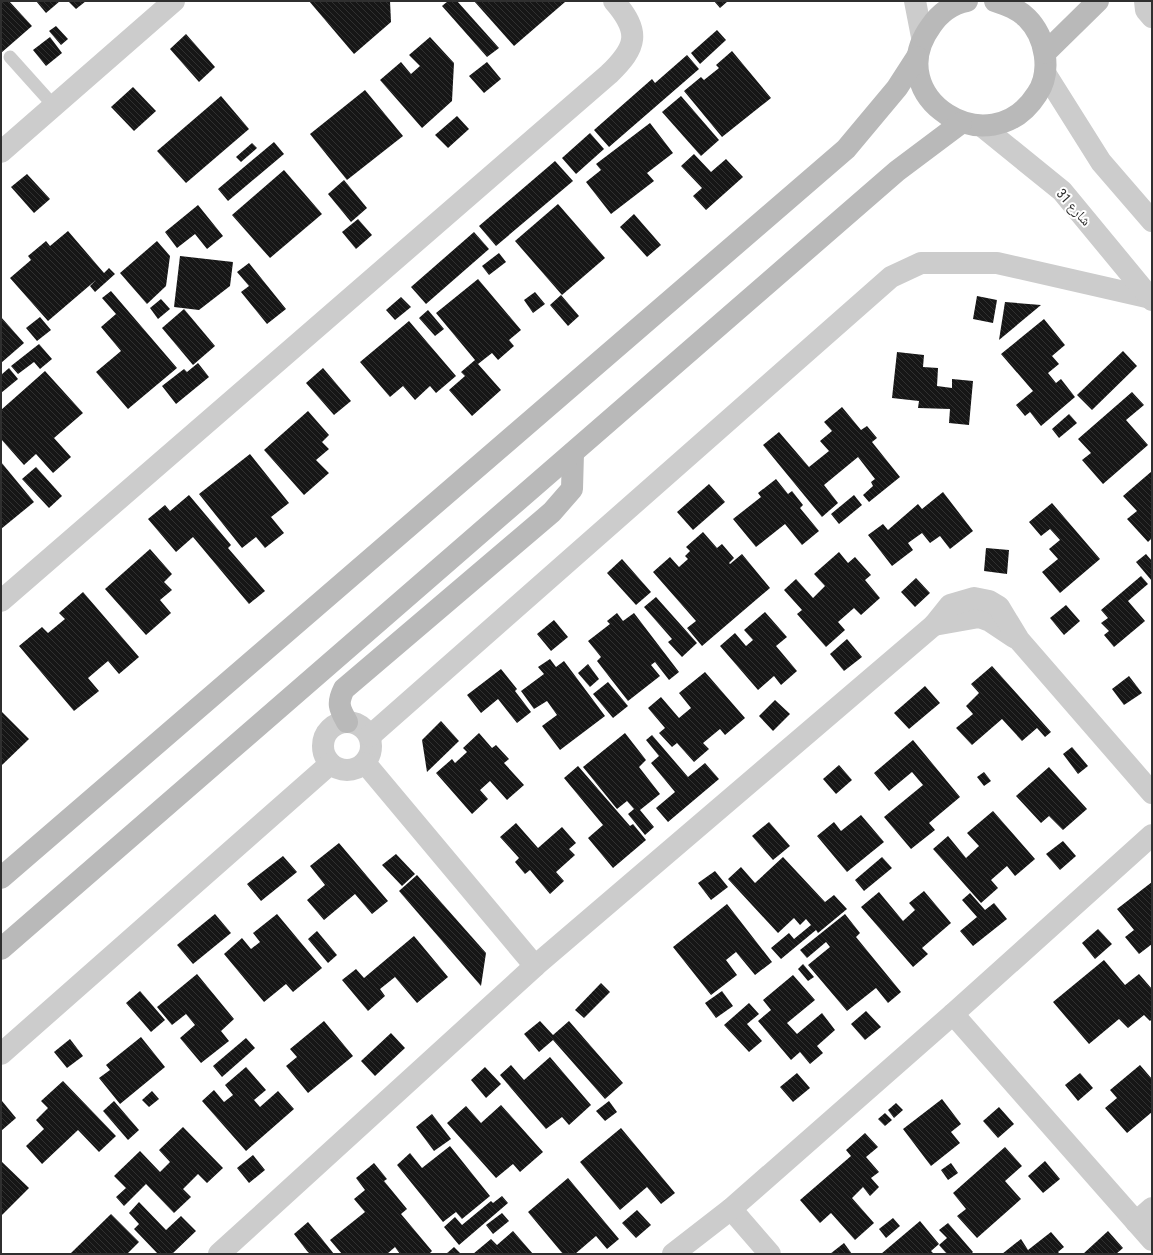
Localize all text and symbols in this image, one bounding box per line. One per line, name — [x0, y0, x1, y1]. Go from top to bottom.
street label: شارع 31 — [1052, 185, 1095, 230]

